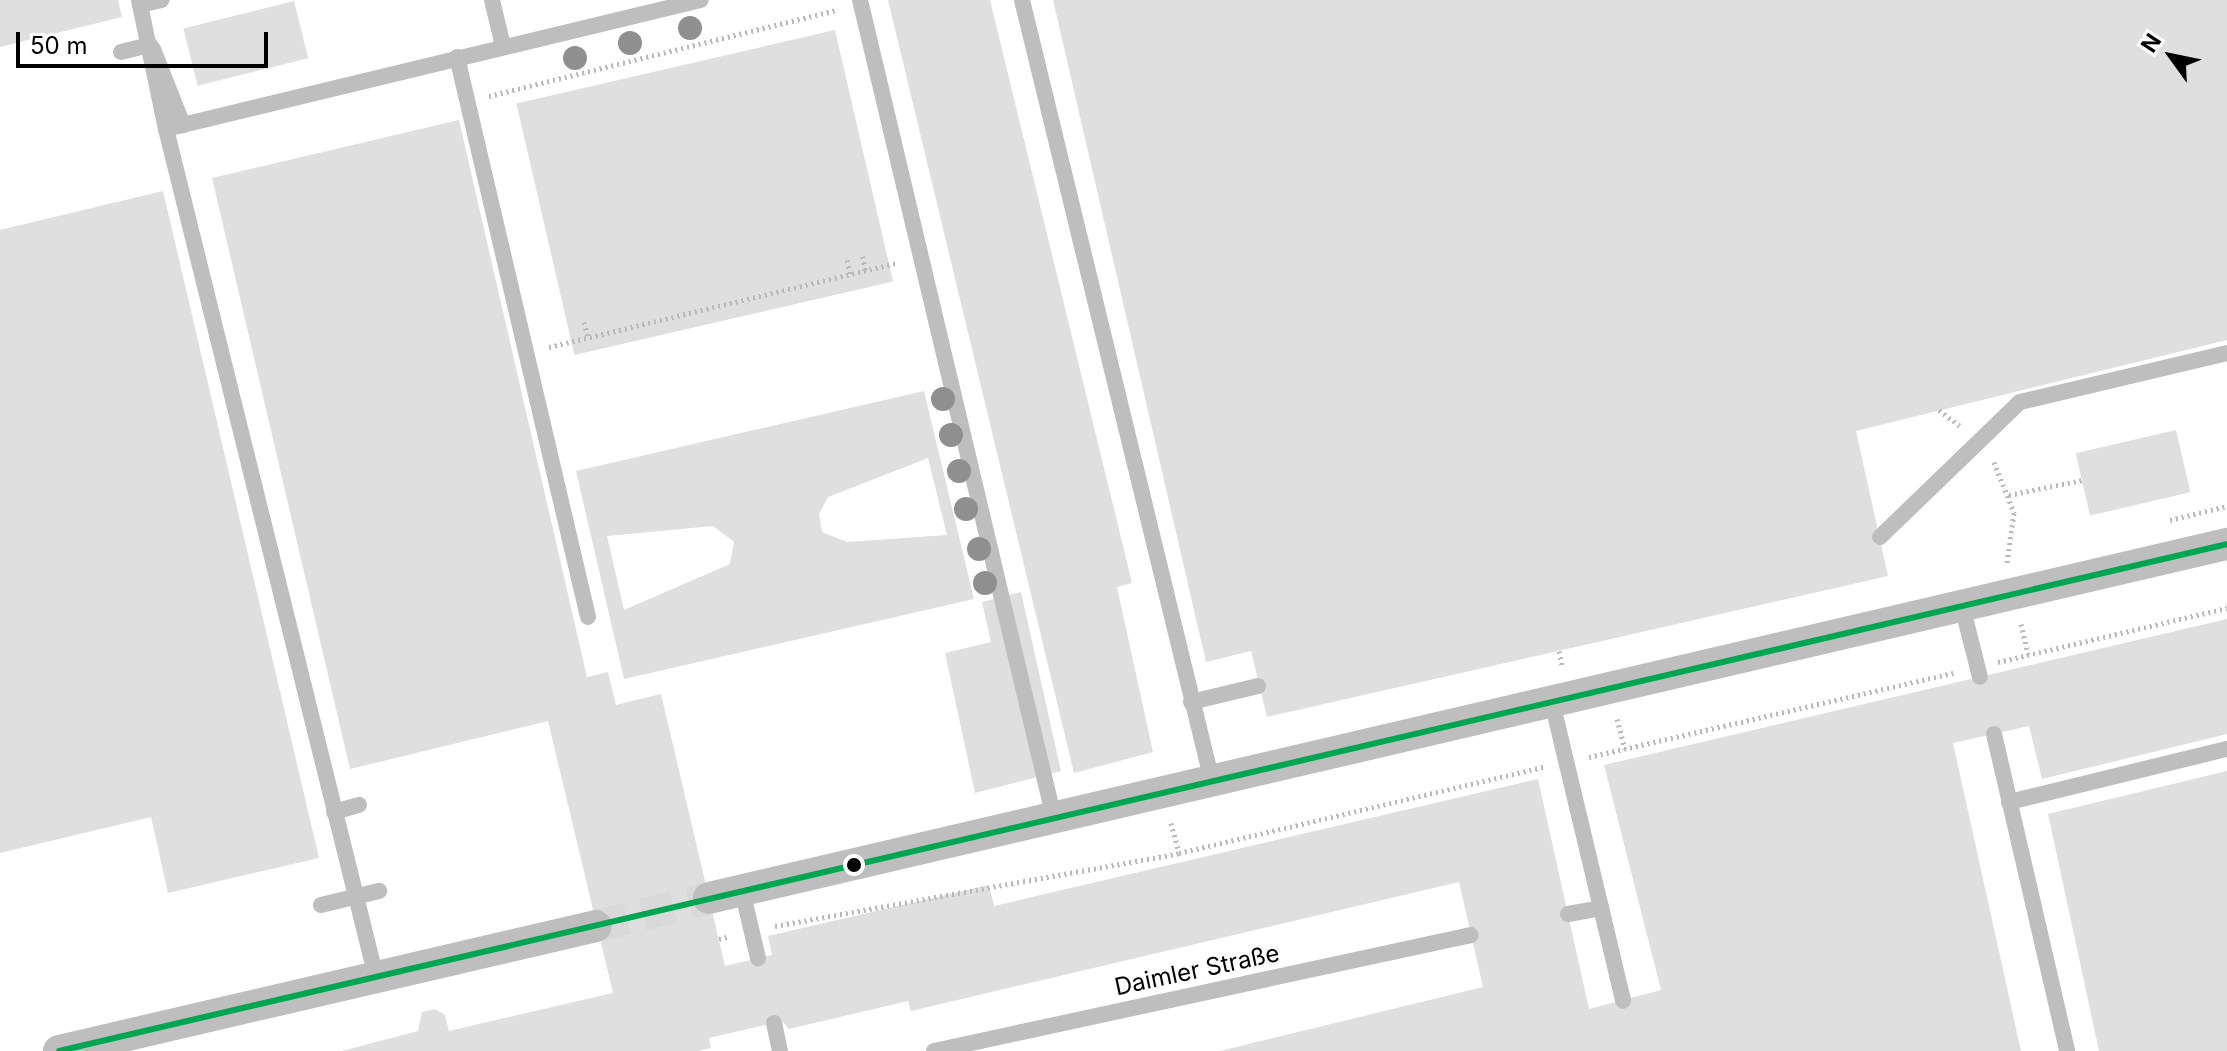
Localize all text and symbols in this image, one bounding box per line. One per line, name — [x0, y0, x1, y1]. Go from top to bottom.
scale bar — [20, 16, 272, 66]
north arrow — [2131, 16, 2211, 96]
text: N — [2135, 29, 2166, 57]
text: 50 m — [30, 31, 88, 60]
unlabelled marker — [846, 857, 862, 873]
street label: Daimler Straße — [1112, 938, 1282, 1002]

